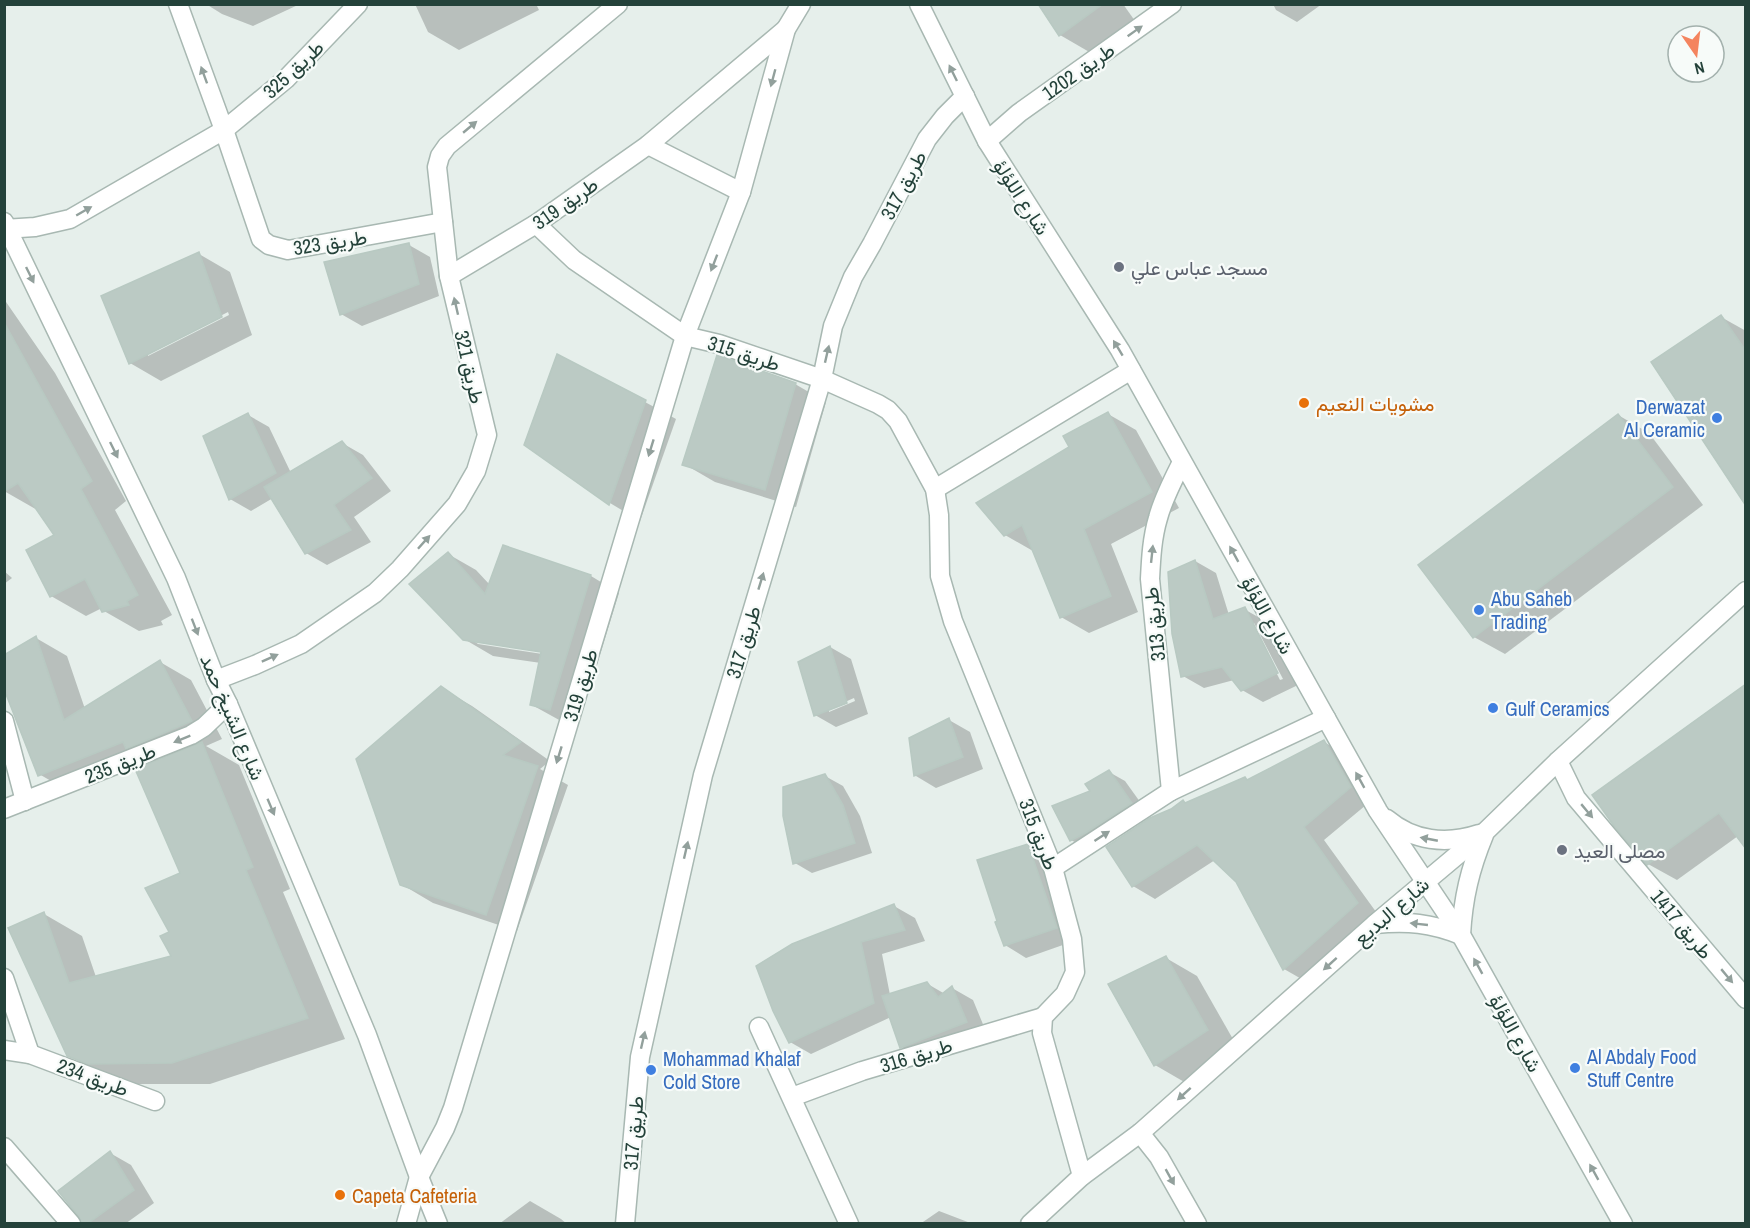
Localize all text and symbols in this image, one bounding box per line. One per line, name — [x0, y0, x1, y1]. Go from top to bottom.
north arrow — [1666, 24, 1726, 84]
one-way arrow — [1126, 25, 1142, 37]
street label: طريق 325 — [257, 34, 329, 104]
street label: طريق 1202 — [1036, 36, 1120, 106]
text: N — [1692, 57, 1707, 80]
one-way arrow — [948, 64, 958, 81]
one-way arrow — [198, 66, 208, 84]
one-way arrow — [767, 69, 777, 87]
one-way arrow — [462, 120, 478, 133]
street label: طريق 317 — [874, 146, 932, 224]
street label: شارع اللؤلؤ — [987, 154, 1056, 241]
street label: طريق 319 — [527, 171, 603, 235]
one-way arrow — [76, 206, 93, 216]
street label: طريق 323 — [291, 223, 369, 261]
place label: مسجد عباس علي — [1131, 254, 1268, 285]
one-way arrow — [708, 255, 718, 273]
marker: مسجد عباس علي — [1112, 260, 1126, 274]
one-way arrow — [25, 266, 34, 283]
one-way arrow — [451, 297, 460, 316]
street label: طريق 321 — [448, 328, 492, 406]
street label: طريق 315 — [704, 329, 784, 377]
one-way arrow — [1113, 340, 1124, 356]
one-way arrow — [823, 344, 833, 363]
place label: مشويات النعيم — [1316, 390, 1434, 417]
place label: Derwazat Al Ceramic — [1623, 393, 1705, 443]
marker: مشويات النعيم — [1297, 396, 1311, 410]
marker: Derwazat Al Ceramic — [1710, 411, 1724, 425]
one-way arrow — [646, 439, 655, 457]
one-way arrow — [110, 442, 119, 459]
one-way arrow — [417, 535, 430, 550]
one-way arrow — [1147, 544, 1157, 563]
one-way arrow — [1229, 546, 1239, 563]
street label: شارع اللؤلؤ — [1235, 571, 1300, 659]
one-way arrow — [757, 572, 766, 590]
place label: Abu Saheb Trading — [1490, 585, 1572, 635]
street label: طريق 313 — [1137, 586, 1171, 662]
street label: طريق 317 — [719, 603, 767, 681]
marker: Abu Saheb Trading — [1472, 603, 1486, 617]
one-way arrow — [191, 619, 201, 637]
street label: طريق 319 — [556, 646, 604, 724]
street label: شارع الشيخ حمد — [193, 650, 272, 784]
one-way arrow — [262, 654, 279, 663]
place label: Gulf Ceramics — [1505, 695, 1610, 722]
marker: Gulf Ceramics — [1486, 701, 1500, 715]
one-way arrow — [172, 734, 190, 744]
street label: طريق 235 — [80, 737, 160, 789]
one-way arrow — [554, 746, 563, 764]
one-way arrow — [1355, 771, 1365, 788]
street label: طريق 315 — [1013, 794, 1065, 874]
one-way arrow — [267, 798, 276, 816]
one-way arrow — [1580, 803, 1593, 818]
one-way arrow — [1094, 831, 1110, 842]
one-way arrow — [1419, 834, 1438, 843]
place label: مصلى العيد — [1574, 837, 1666, 864]
one-way arrow — [682, 840, 691, 859]
marker: مصلى العيد — [1555, 843, 1569, 857]
street label: شارع البديع — [1347, 871, 1435, 952]
street label: طريق 1417 — [1645, 883, 1719, 965]
one-way arrow — [1409, 919, 1428, 929]
one-way arrow — [1323, 957, 1338, 970]
one-way arrow — [1474, 957, 1484, 974]
one-way arrow — [1720, 968, 1733, 984]
street label: شارع اللؤلؤ — [1483, 989, 1548, 1077]
one-way arrow — [639, 1031, 649, 1049]
street label: طريق 316 — [877, 1031, 955, 1079]
place label: Al Abdaly Food Stuff Centre — [1586, 1043, 1697, 1093]
place label: Mohammad Khalaf Cold Store — [663, 1045, 801, 1095]
street label: طريق 234 — [53, 1052, 133, 1102]
marker: Al Abdaly Food Stuff Centre — [1568, 1061, 1582, 1075]
marker: Mohammad Khalaf Cold Store — [644, 1063, 658, 1077]
one-way arrow — [1177, 1087, 1192, 1100]
street label: طريق 317 — [616, 1095, 650, 1171]
one-way arrow — [1589, 1164, 1599, 1181]
one-way arrow — [1165, 1169, 1175, 1186]
place label: Capeta Cafeteria — [352, 1182, 477, 1209]
marker: Capeta Cafeteria — [333, 1188, 347, 1202]

